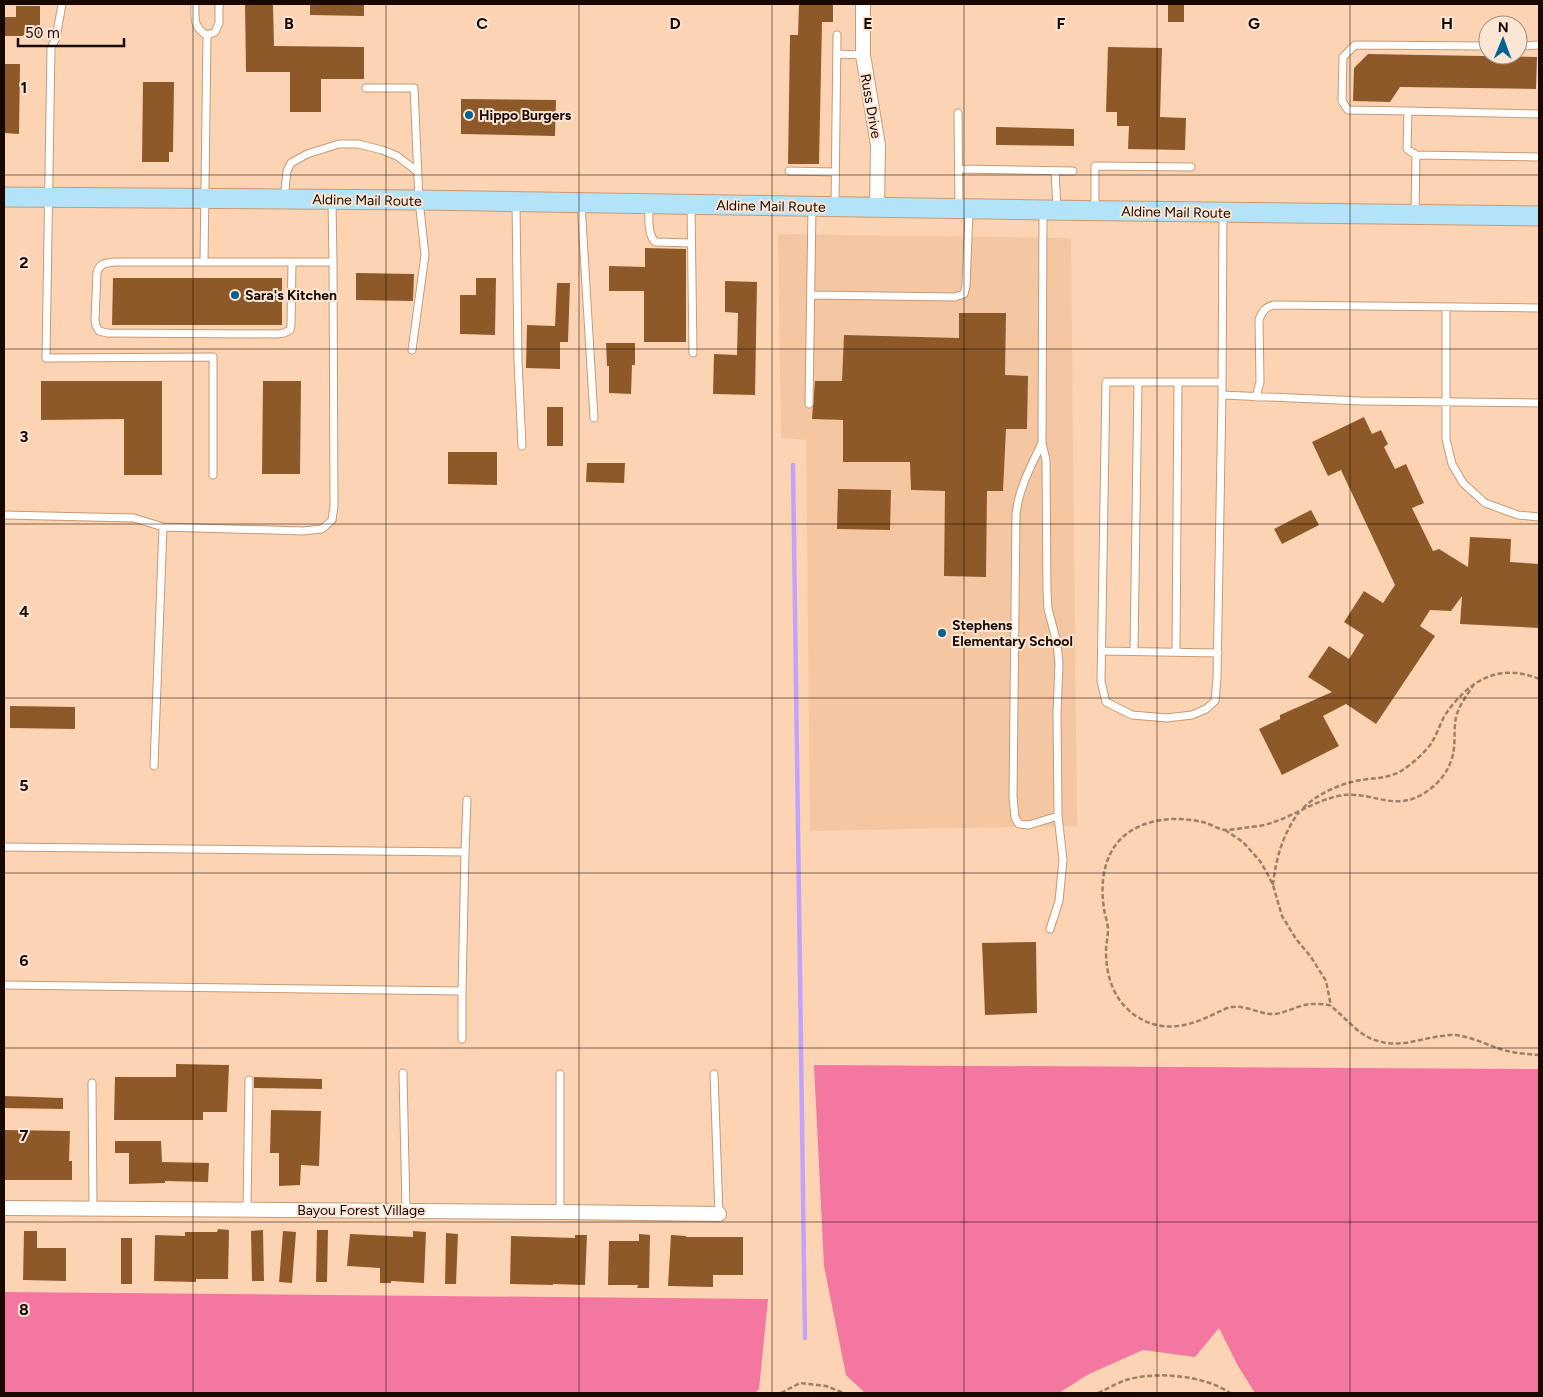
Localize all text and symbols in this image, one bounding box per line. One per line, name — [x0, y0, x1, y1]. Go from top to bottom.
text: B — [284, 14, 294, 33]
text: C — [476, 14, 488, 33]
text: D — [669, 14, 681, 33]
text: E — [863, 14, 873, 33]
text: F — [1057, 14, 1066, 33]
text: G — [1248, 14, 1260, 33]
text: H — [1441, 14, 1453, 33]
scale bar — [18, 15, 124, 47]
north arrow — [1478, 15, 1528, 65]
text: N — [1498, 19, 1509, 36]
text: 50 m — [25, 24, 60, 42]
street label: Russ Drive — [856, 72, 885, 140]
text: 1 — [21, 78, 27, 97]
place label: Hippo Burgers — [479, 107, 572, 124]
marker: Hippo Burgers — [463, 109, 475, 121]
street label: Aldine Mail Route — [312, 191, 422, 210]
street label: Aldine Mail Route — [716, 197, 826, 216]
street label: Aldine Mail Route — [1121, 203, 1231, 222]
text: 2 — [19, 253, 29, 272]
place label: Sara's Kitchen — [245, 287, 337, 304]
marker: Sara's Kitchen — [229, 289, 241, 301]
text: 3 — [20, 427, 29, 446]
text: 4 — [19, 602, 29, 621]
place label: Stephens Elementary School — [952, 617, 1073, 650]
marker: Stephens Elementary School — [936, 627, 948, 639]
text: 5 — [19, 776, 29, 795]
text: 6 — [19, 951, 29, 970]
text: 7 — [20, 1126, 29, 1145]
street label: Bayou Forest Village — [297, 1202, 425, 1219]
text: 8 — [19, 1300, 29, 1319]

